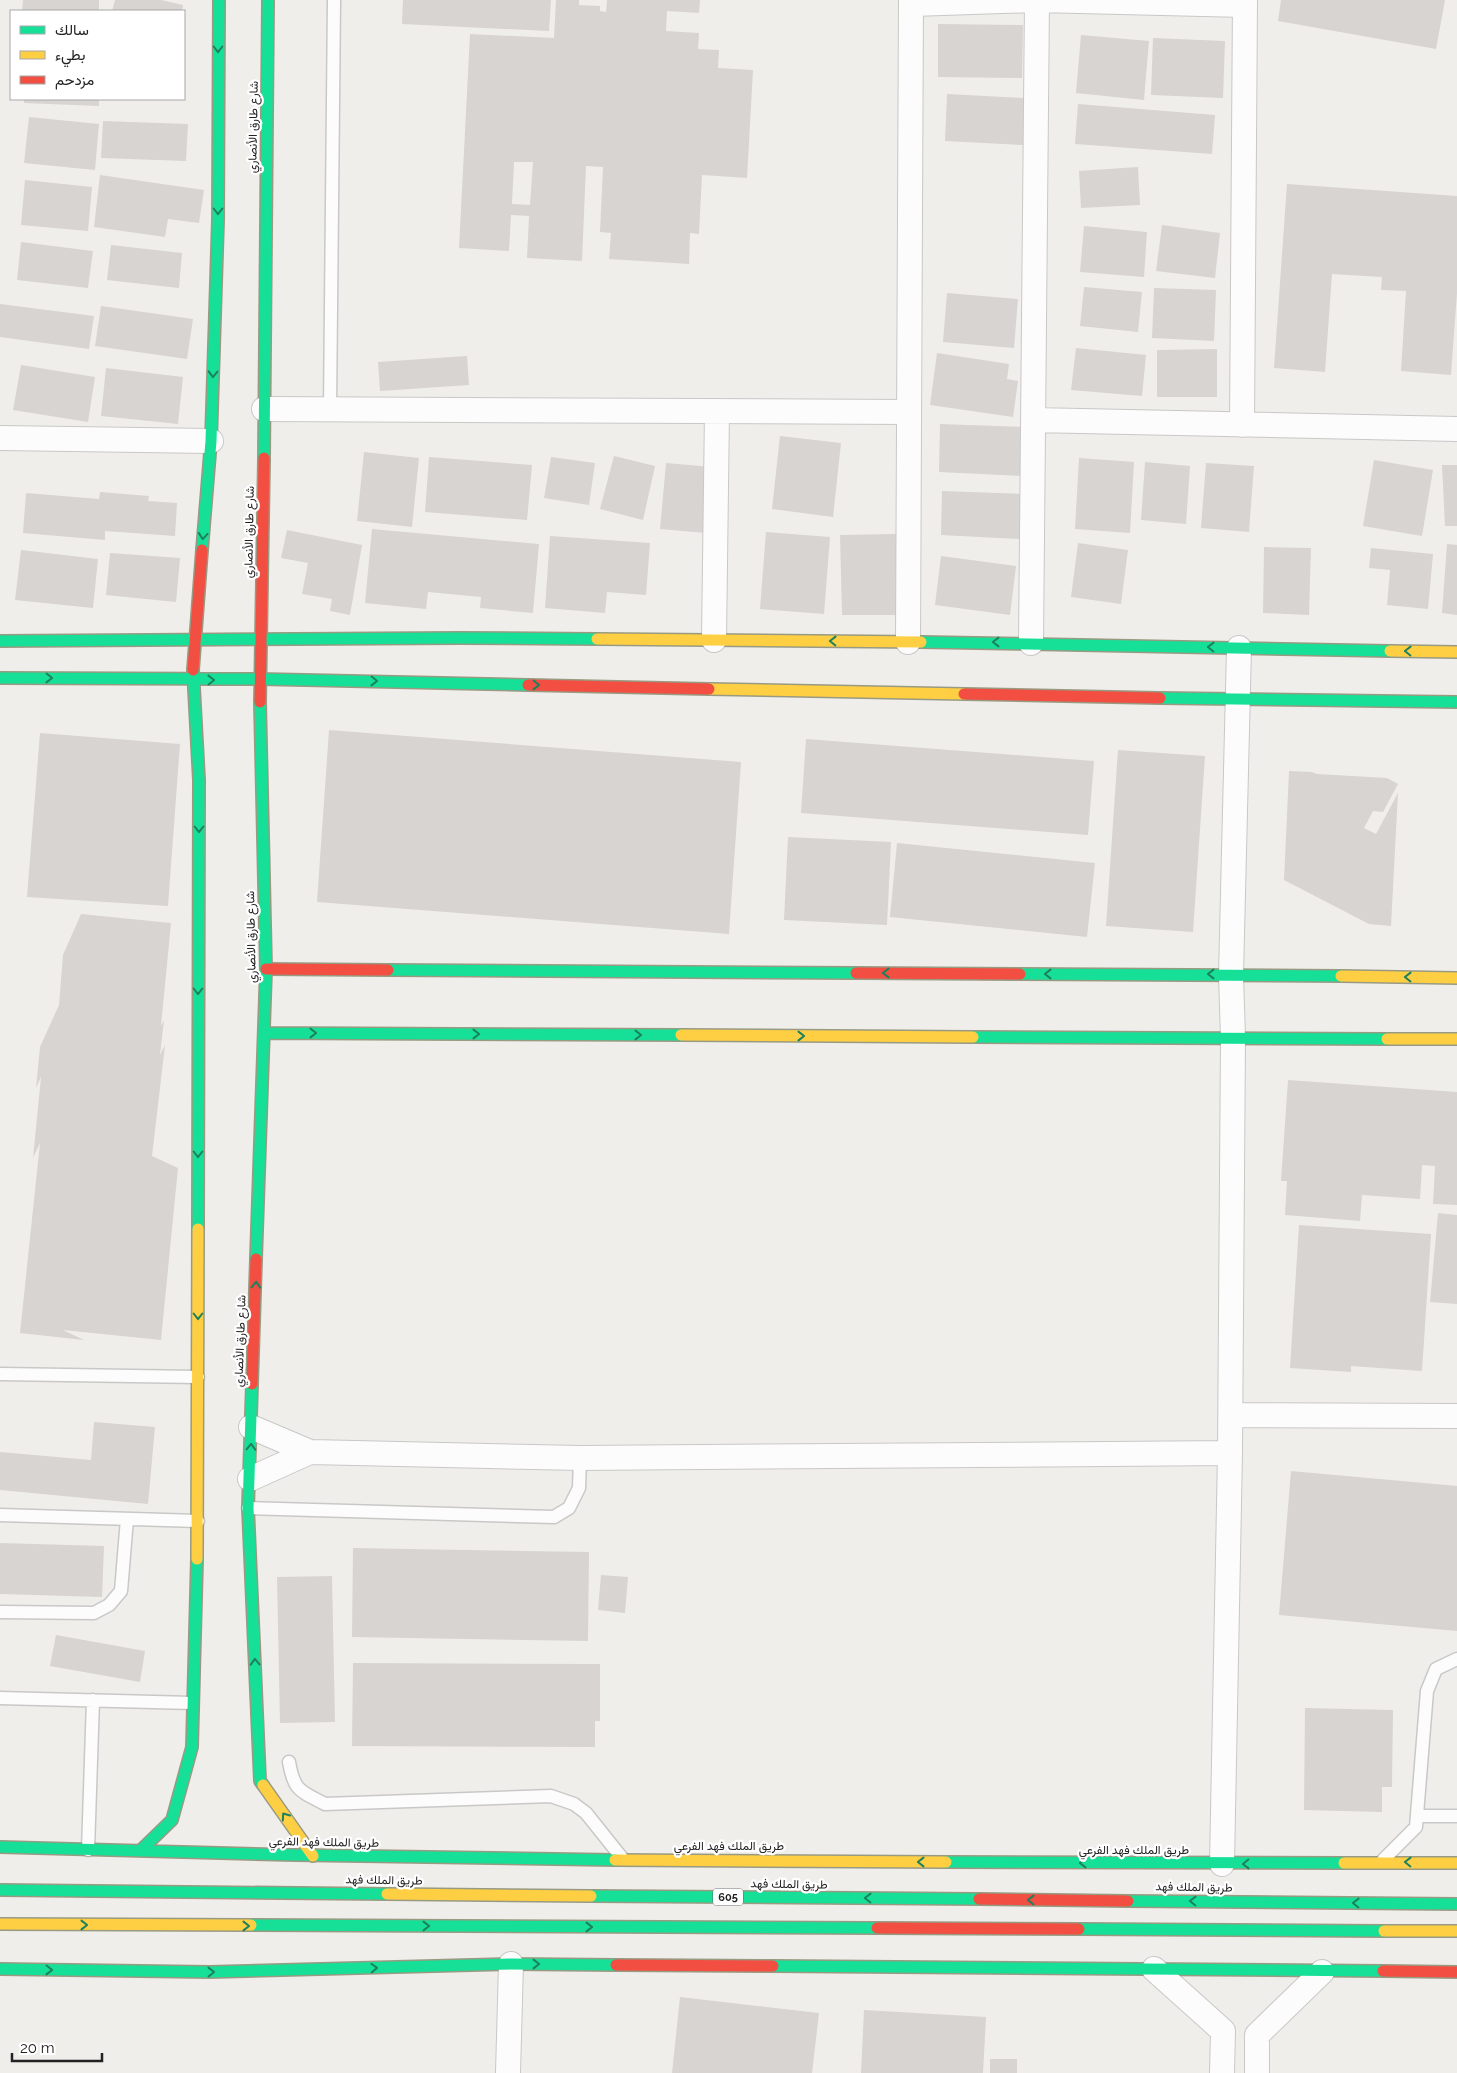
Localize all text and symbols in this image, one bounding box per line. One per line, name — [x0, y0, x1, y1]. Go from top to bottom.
legend — [10, 10, 185, 100]
text: سالك — [55, 21, 89, 39]
one-way arrow — [213, 45, 223, 53]
text: بطيء — [55, 46, 85, 68]
text: مزدحم — [55, 71, 94, 90]
street label: شارع طارق الأنصاري — [245, 81, 264, 173]
one-way arrow — [213, 208, 223, 215]
one-way arrow — [208, 370, 219, 378]
street label: شارع طارق الأنصاري — [241, 486, 260, 578]
one-way arrow — [198, 532, 209, 540]
one-way arrow — [829, 636, 837, 646]
one-way arrow — [992, 637, 1000, 648]
one-way arrow — [1207, 642, 1214, 652]
one-way arrow — [1404, 646, 1412, 657]
one-way arrow — [45, 673, 53, 683]
one-way arrow — [208, 675, 215, 685]
one-way arrow — [370, 676, 378, 687]
one-way arrow — [532, 680, 540, 690]
one-way arrow — [194, 826, 204, 833]
street label: شارع طارق الأنصاري — [243, 891, 262, 983]
one-way arrow — [882, 968, 890, 978]
one-way arrow — [1044, 968, 1052, 979]
one-way arrow — [1207, 969, 1215, 980]
one-way arrow — [1404, 972, 1412, 982]
one-way arrow — [193, 988, 203, 996]
one-way arrow — [310, 1028, 317, 1038]
one-way arrow — [472, 1029, 480, 1039]
one-way arrow — [634, 1030, 642, 1040]
one-way arrow — [797, 1031, 805, 1041]
one-way arrow — [193, 1150, 203, 1158]
one-way arrow — [251, 1280, 261, 1288]
street label: شارع طارق الأنصاري — [231, 1295, 252, 1387]
one-way arrow — [193, 1313, 203, 1321]
one-way arrow — [245, 1443, 256, 1451]
one-way arrow — [250, 1658, 260, 1666]
one-way arrow — [282, 1812, 291, 1822]
street label: طريق الملك فهد الفرعي — [269, 1834, 379, 1853]
street label: طريق الملك فهد الفرعي — [674, 1839, 784, 1856]
street label: طريق الملك فهد الفرعي — [1079, 1843, 1189, 1860]
one-way arrow — [917, 1857, 924, 1867]
one-way arrow — [1404, 1857, 1412, 1868]
one-way arrow — [1079, 1858, 1087, 1868]
one-way arrow — [1242, 1859, 1250, 1869]
street label: طريق الملك فهد — [345, 1872, 423, 1889]
street label: طريق الملك فهد — [750, 1876, 828, 1893]
street label: طريق الملك فهد — [1155, 1879, 1233, 1896]
road number: 605 — [713, 1888, 743, 1905]
one-way arrow — [864, 1893, 872, 1903]
one-way arrow — [1027, 1895, 1034, 1905]
one-way arrow — [1189, 1896, 1197, 1906]
one-way arrow — [1352, 1898, 1360, 1908]
one-way arrow — [80, 1920, 88, 1930]
one-way arrow — [242, 1921, 250, 1931]
one-way arrow — [422, 1921, 430, 1931]
one-way arrow — [585, 1922, 593, 1932]
one-way arrow — [532, 1959, 540, 1969]
one-way arrow — [370, 1962, 378, 1973]
one-way arrow — [45, 1965, 53, 1975]
one-way arrow — [208, 1967, 215, 1977]
scale bar — [12, 2030, 102, 2062]
text: 20 m — [20, 2039, 55, 2057]

